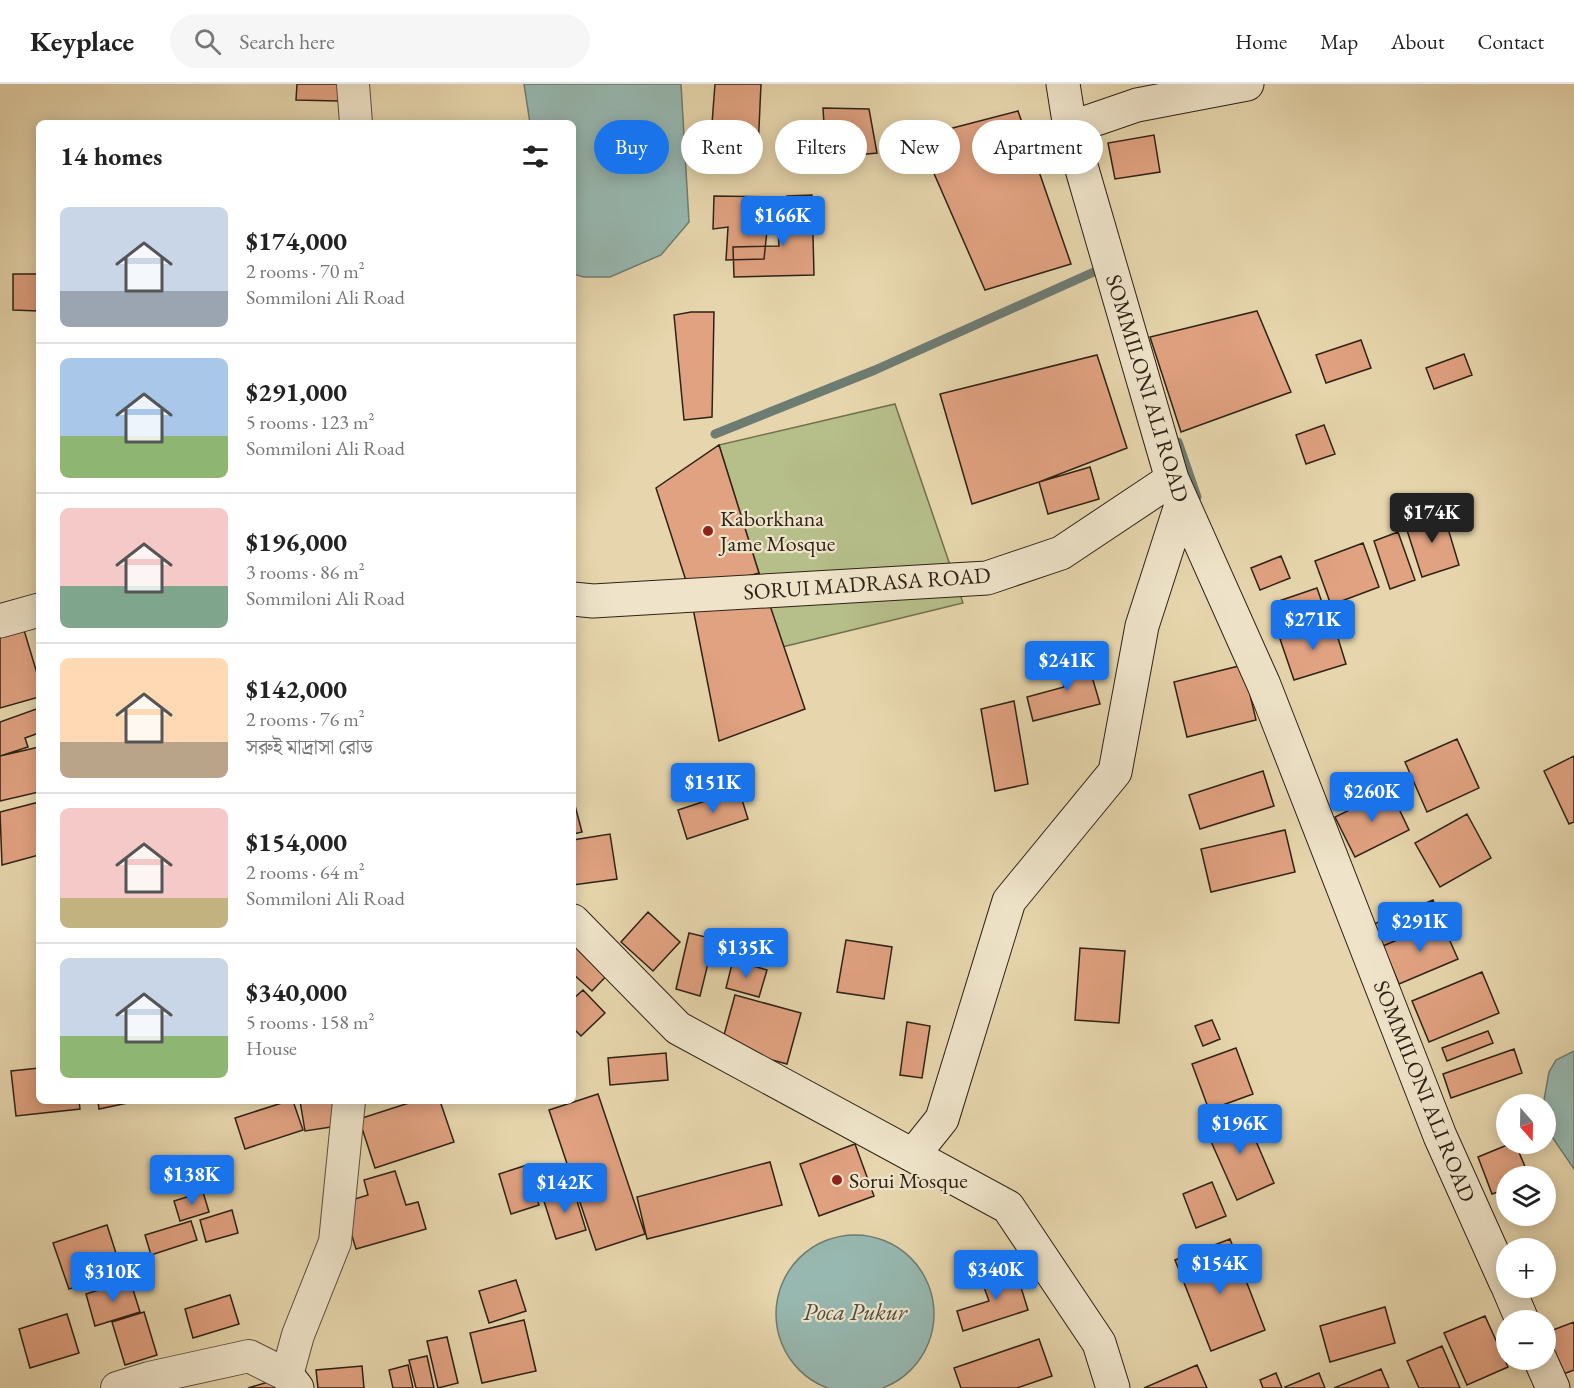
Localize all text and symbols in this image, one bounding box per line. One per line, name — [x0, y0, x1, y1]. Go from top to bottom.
search box — [170, 14, 590, 68]
text: Keyplace — [30, 23, 134, 59]
icon: search — [191, 25, 224, 58]
text: Search here — [239, 27, 335, 56]
text: Home — [1235, 28, 1287, 55]
text: Map — [1320, 28, 1358, 55]
text: About — [1391, 28, 1444, 55]
text: Contact — [1477, 28, 1544, 55]
chip: Buy — [594, 120, 669, 174]
chip: Rent — [681, 120, 763, 174]
chip: Filters — [775, 120, 867, 174]
chip: New — [879, 120, 960, 174]
chip: Apartment — [972, 120, 1103, 174]
text: 14 homes — [60, 139, 162, 173]
icon: filters — [519, 140, 552, 173]
pin: $166K — [741, 196, 825, 247]
text: $166K — [755, 202, 811, 228]
text: $174,000 — [246, 224, 347, 258]
icon: home — [108, 231, 180, 303]
text: 2 rooms · 70 m² — [246, 258, 365, 284]
street label: SOMMILONI ALI ROAD — [1099, 271, 1196, 506]
text: Sommiloni Ali Road — [246, 284, 405, 310]
text: $291,000 — [246, 375, 347, 409]
icon: home — [108, 382, 180, 454]
text: 5 rooms · 123 m² — [246, 409, 374, 435]
text: Sommiloni Ali Road — [246, 435, 405, 461]
pin: $174K — [1390, 493, 1474, 544]
text: $174K — [1404, 499, 1460, 525]
place label: Kaborkhana Jame Mosque — [718, 504, 836, 558]
marker: Kaborkhana Jame Mosque — [701, 524, 715, 538]
text: $196,000 — [246, 525, 347, 559]
icon: home — [108, 532, 180, 604]
text: 3 rooms · 86 m² — [246, 559, 365, 585]
street label: SORUI MADRASA ROAD — [742, 560, 992, 607]
text: Sommiloni Ali Road — [246, 585, 405, 611]
pin: $271K — [1271, 600, 1355, 651]
text: $271K — [1285, 606, 1341, 632]
pin: $241K — [1025, 641, 1109, 692]
text: $241K — [1039, 647, 1095, 673]
text: $142,000 — [246, 672, 347, 706]
icon: home — [108, 682, 180, 754]
text: 2 rooms · 76 m² — [246, 706, 365, 732]
text: সরুই মাদ্রাসা রোড — [246, 734, 373, 760]
pin: $151K — [671, 763, 755, 814]
text: $151K — [685, 769, 741, 795]
pin: $260K — [1330, 772, 1414, 823]
text: $260K — [1344, 778, 1400, 804]
text: $154,000 — [246, 825, 347, 859]
icon: home — [108, 832, 180, 904]
text: 2 rooms · 64 m² — [246, 859, 365, 885]
text: Sommiloni Ali Road — [246, 885, 405, 911]
pin: $291K — [1378, 902, 1462, 953]
text: $291K — [1392, 908, 1448, 934]
pin: $135K — [704, 928, 788, 979]
text: $135K — [718, 934, 774, 960]
text: $340,000 — [246, 975, 347, 1009]
street label: SOMMILONI ALI ROAD — [1367, 976, 1482, 1206]
icon: home — [108, 982, 180, 1054]
text: 5 rooms · 158 m² — [246, 1009, 374, 1035]
text: House — [246, 1035, 297, 1061]
north arrow — [1496, 1094, 1556, 1154]
map controls — [1496, 1094, 1556, 1370]
pin: $196K — [1198, 1104, 1282, 1155]
text: $196K — [1212, 1110, 1268, 1136]
pin: $138K — [150, 1155, 234, 1206]
text: $138K — [164, 1161, 220, 1187]
pin: $142K — [523, 1163, 607, 1214]
place label: Sorui Mosque — [849, 1166, 968, 1195]
button: layers — [1496, 1166, 1556, 1226]
text: $142K — [537, 1169, 593, 1195]
marker: Sorui Mosque — [830, 1173, 844, 1187]
button: + — [1496, 1238, 1556, 1298]
pin: $154K — [1178, 1244, 1262, 1295]
pin: $340K — [954, 1250, 1038, 1301]
text: $154K — [1192, 1250, 1248, 1276]
pin: $310K — [71, 1252, 155, 1303]
text: $340K — [968, 1256, 1024, 1282]
text: $310K — [85, 1258, 141, 1284]
water label: Poca Pukur — [803, 1296, 909, 1327]
button: − — [1496, 1310, 1556, 1370]

